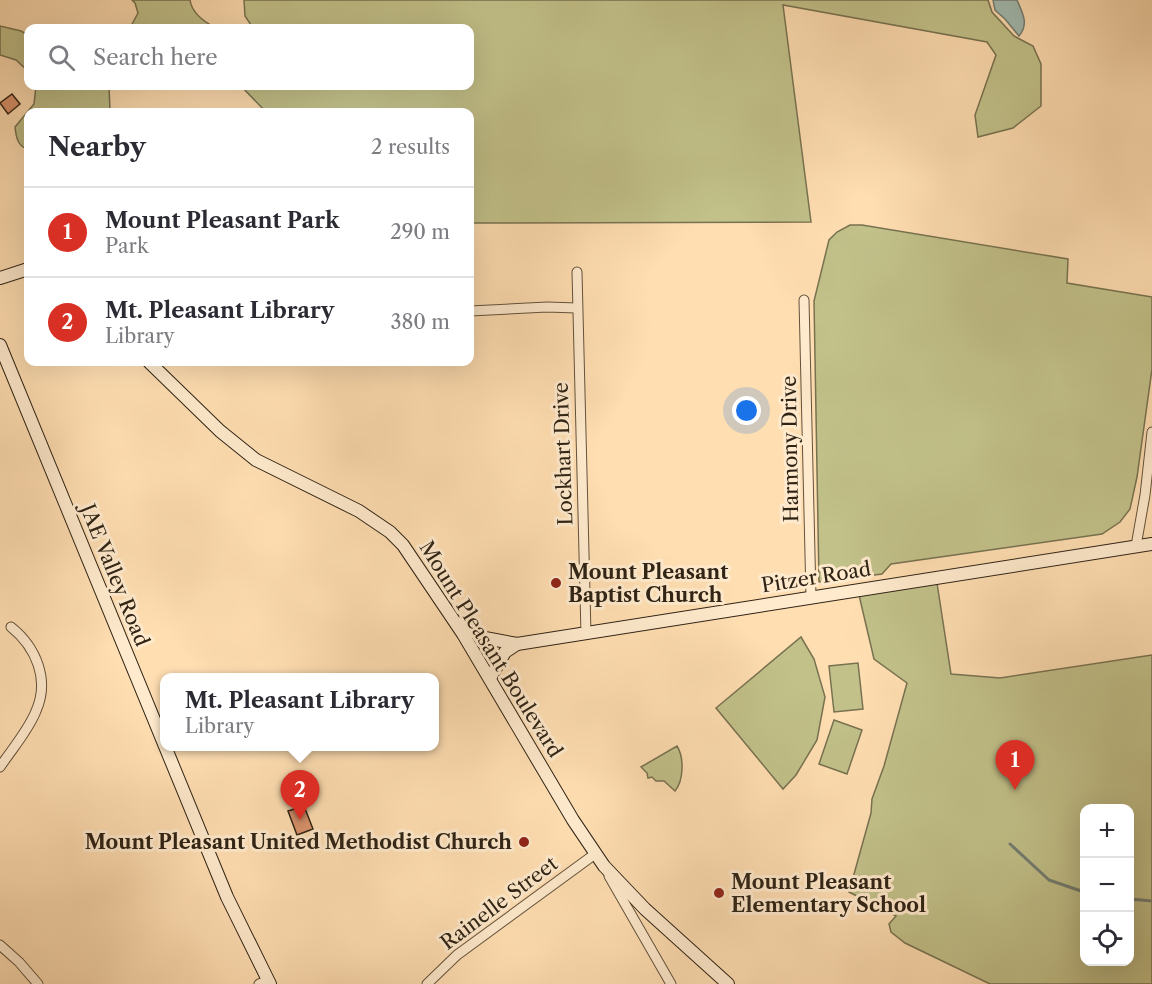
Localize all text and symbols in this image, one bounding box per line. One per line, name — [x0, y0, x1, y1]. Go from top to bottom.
search box — [24, 24, 474, 90]
icon: search — [45, 41, 78, 74]
text: Search here — [93, 44, 218, 71]
text: Nearby — [48, 131, 146, 163]
text: 2 results — [371, 135, 450, 159]
text: Mount Pleasant Park — [105, 207, 339, 234]
text: 1 — [63, 220, 72, 244]
text: 290 m — [390, 220, 450, 244]
text: Park — [105, 234, 148, 258]
text: Mt. Pleasant Library — [105, 297, 334, 324]
text: 2 — [62, 310, 73, 334]
text: 380 m — [391, 310, 450, 334]
text: Library — [105, 324, 175, 348]
street label: Harmony Drive — [777, 375, 803, 523]
street label: Lockhart Drive — [549, 382, 577, 526]
your location — [732, 396, 761, 425]
street label: JAE Valley Road — [74, 498, 154, 650]
street label: Mount Pleasant Boulevard — [414, 536, 568, 762]
street label: Pitzer Road — [759, 556, 873, 598]
place label: Mount Pleasant Baptist Church — [568, 560, 728, 607]
marker: Mount Pleasant Baptist Church — [549, 576, 563, 590]
popup — [160, 673, 439, 751]
text: Mt. Pleasant Library — [185, 687, 414, 714]
text: Library — [185, 714, 255, 738]
pin: 1 — [996, 740, 1034, 790]
pin: 2 — [280, 770, 320, 820]
map controls — [1080, 804, 1134, 966]
button: + — [1080, 804, 1134, 858]
place label: Mount Pleasant United Methodist Church — [85, 830, 512, 854]
marker: Mount Pleasant United Methodist Church — [517, 835, 531, 849]
street label: Rainelle Street — [436, 851, 562, 955]
button: − — [1080, 858, 1134, 912]
place label: Mount Pleasant Elementary School — [731, 870, 926, 917]
marker: Mount Pleasant Elementary School — [712, 886, 726, 900]
button: locate — [1080, 912, 1134, 966]

